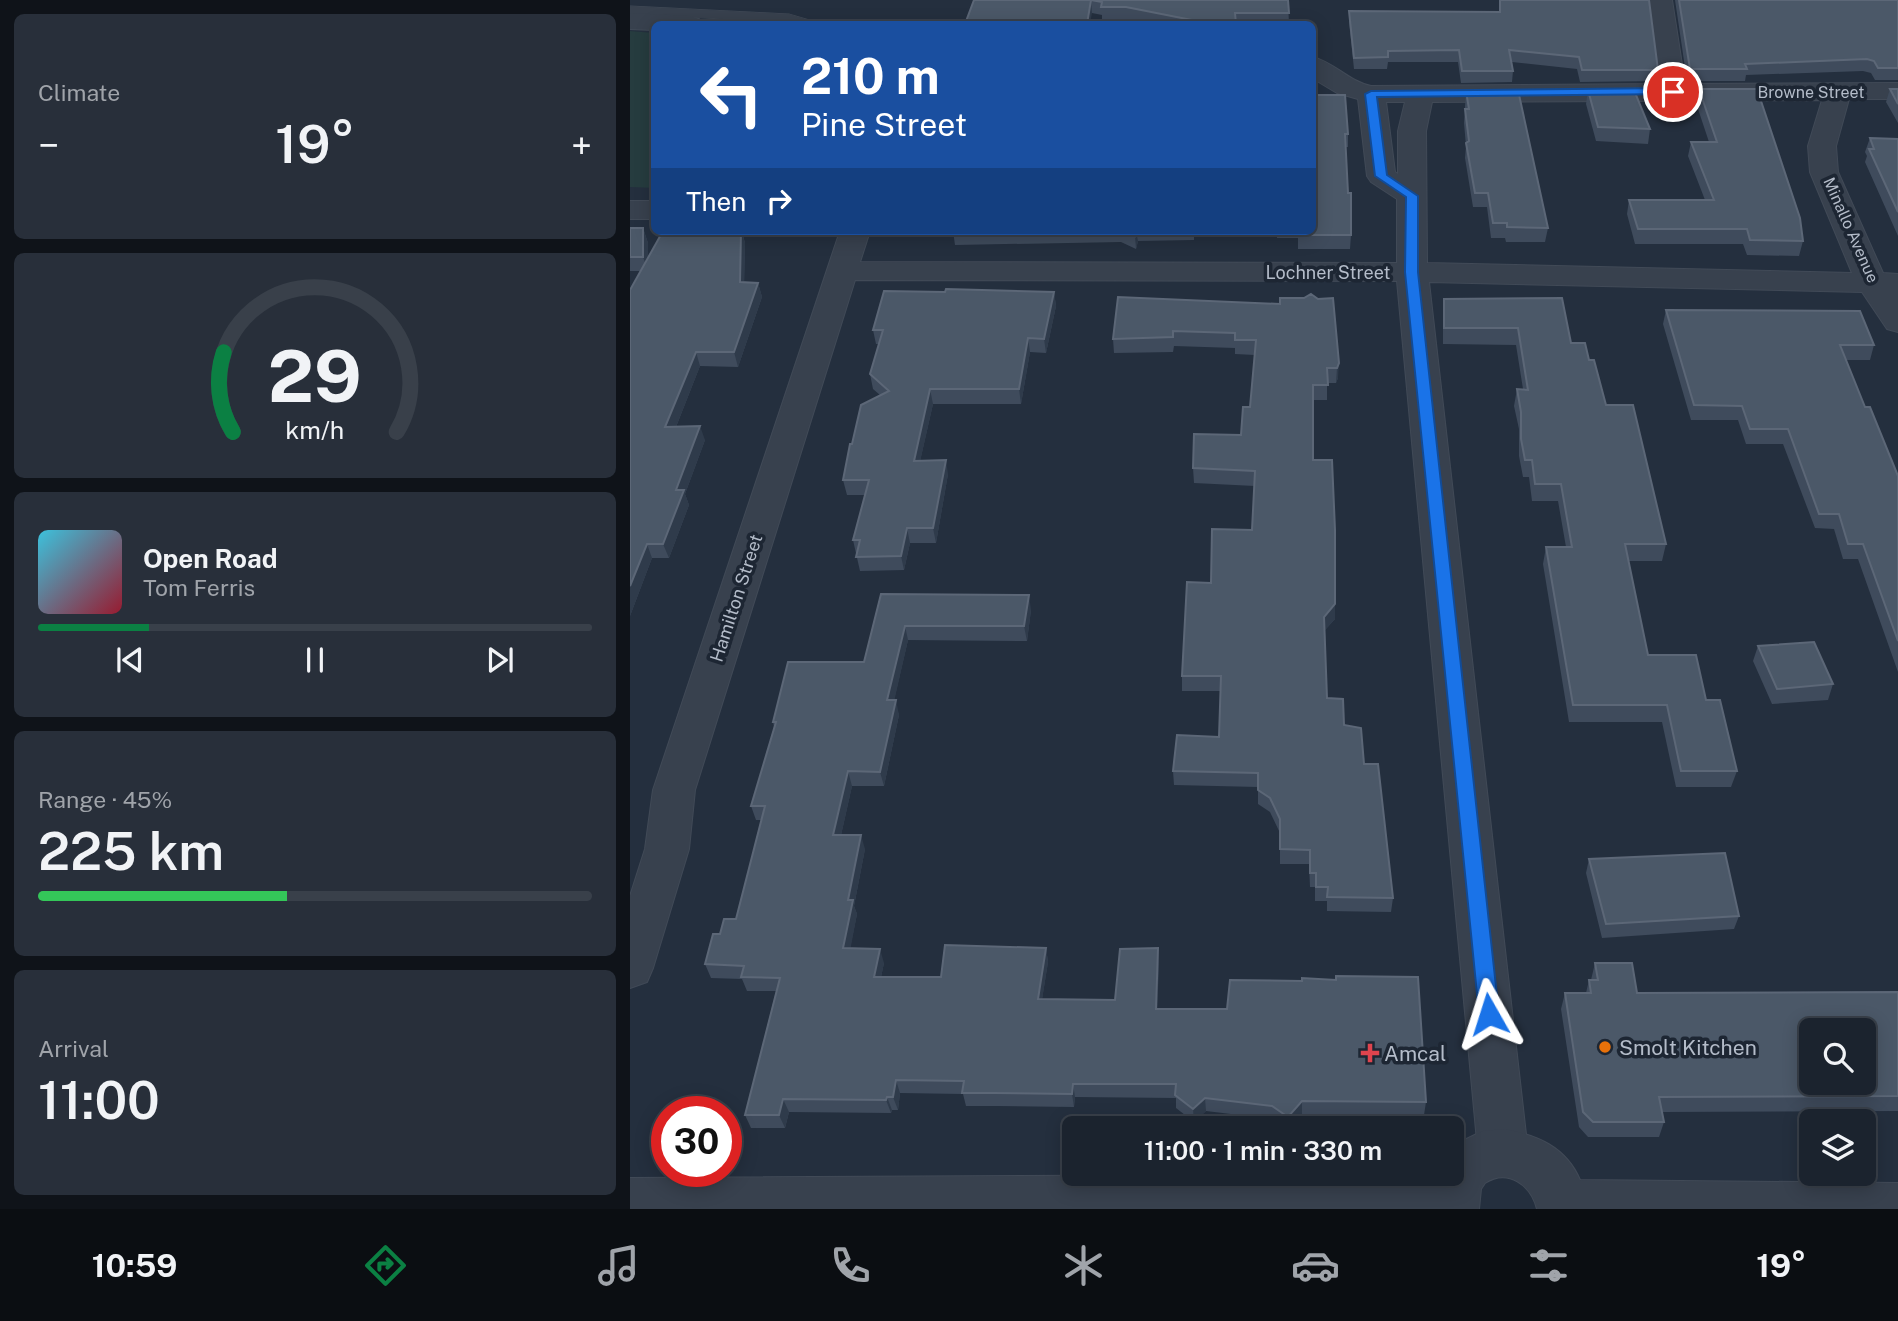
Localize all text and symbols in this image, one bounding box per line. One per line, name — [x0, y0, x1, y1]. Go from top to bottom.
text: 210 m — [801, 47, 940, 105]
icon: left — [686, 49, 777, 140]
pin — [1643, 62, 1703, 122]
icon: arrive — [1654, 73, 1692, 111]
text: Climate — [38, 79, 120, 106]
street label: Browne Street — [1757, 83, 1865, 102]
text: Pine Street — [801, 106, 967, 143]
text: 19° — [275, 114, 355, 175]
text: − — [38, 123, 59, 168]
text: + — [571, 123, 592, 168]
street label: Minallo Avenue — [1819, 174, 1883, 286]
icon: right — [760, 182, 798, 220]
text: Then — [686, 186, 746, 217]
street label: Lochner Street — [1266, 262, 1390, 283]
text: 29 — [268, 333, 362, 418]
text: km/h — [286, 414, 344, 444]
street label: Hamilton Street — [705, 532, 767, 664]
text: Open Road — [143, 543, 278, 574]
text: Tom Ferris — [143, 574, 255, 601]
icon: previous — [111, 641, 149, 679]
icon: pause — [296, 641, 334, 679]
icon: next — [481, 641, 519, 679]
text: Range · 45% — [38, 786, 172, 813]
text: 225 km — [38, 821, 224, 882]
position arrow — [1452, 977, 1526, 1051]
map controls — [1799, 1018, 1876, 1186]
button: search — [1799, 1018, 1876, 1095]
text: Arrival — [38, 1035, 109, 1062]
place label: Smolt Kitchen — [1619, 1035, 1757, 1060]
marker: Smolt Kitchen — [1597, 1039, 1613, 1055]
place label: Amcal — [1384, 1041, 1446, 1066]
marker: Amcal — [1362, 1045, 1378, 1061]
text: 11:00 — [38, 1070, 160, 1131]
speed limit sign: 30 — [651, 1096, 742, 1187]
button: layers — [1799, 1109, 1876, 1186]
text: 11:00 · 1 min · 330 m — [1144, 1135, 1382, 1166]
icon: directions — [361, 1241, 410, 1290]
icon: music — [594, 1241, 643, 1290]
icon: phone — [826, 1241, 875, 1290]
icon: climate — [1059, 1241, 1108, 1290]
icon: car — [1291, 1241, 1340, 1290]
icon: filters — [1524, 1241, 1573, 1290]
text: 10:59 — [92, 1247, 177, 1284]
text: 19° — [1756, 1247, 1806, 1284]

